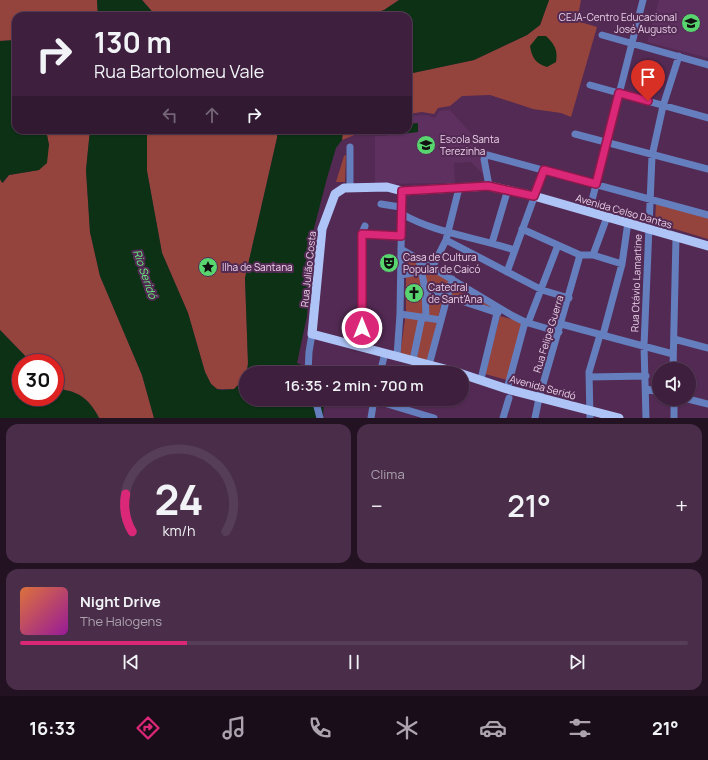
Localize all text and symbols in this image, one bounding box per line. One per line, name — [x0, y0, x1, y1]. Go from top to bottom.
place label: CEJA-Centro Educacional José Augusto — [559, 10, 677, 36]
school or university icon: CEJA-Centro Educacional José Augusto — [680, 12, 702, 34]
text: 130 m — [94, 23, 172, 61]
icon: right — [28, 28, 80, 80]
text: Rua Bartolomeu Vale — [94, 59, 264, 83]
pin — [631, 60, 665, 101]
icon: arrive — [637, 66, 659, 88]
icon: left — [159, 104, 181, 126]
icon: ahead — [201, 104, 223, 126]
icon: right — [243, 104, 265, 126]
place label: Escola Santa Terezinha — [440, 132, 499, 158]
school or university icon: Escola Santa Terezinha — [415, 134, 437, 156]
street label: Avenida Celso Dantas — [574, 191, 674, 231]
street label: Rua Julião Costa — [297, 230, 319, 308]
street label: Rua Otávio Lamartine — [627, 234, 645, 332]
water label: Rio Seridó — [130, 247, 161, 302]
place label: Casa de Cultura Popular de Caicó — [403, 250, 480, 276]
theatre icon: Casa de Cultura Popular de Caicó — [378, 252, 400, 274]
place icon: Ilha de Santana — [197, 256, 219, 278]
place label: Ilha de Santana — [222, 260, 293, 274]
place label: Catedral de Sant'Ana — [428, 280, 482, 306]
church icon: Catedral de Sant'Ana — [403, 282, 425, 304]
street label: Rua Felipe Guerra — [530, 294, 566, 374]
position arrow — [341, 307, 383, 349]
speed limit sign: 30 — [12, 354, 64, 406]
map controls — [652, 362, 696, 406]
button: sound — [652, 362, 696, 406]
street label: Avenida Seridó — [508, 371, 578, 403]
text: 16:35 · 2 min · 700 m — [284, 375, 424, 396]
text: Clima — [371, 465, 405, 483]
text: 24 — [154, 470, 203, 526]
text: 21° — [507, 485, 551, 526]
text: − — [371, 491, 383, 521]
text: + — [675, 491, 688, 521]
text: km/h — [162, 520, 195, 539]
text: Night Drive — [80, 591, 161, 612]
text: The Halogens — [80, 612, 162, 630]
icon: previous — [120, 651, 142, 673]
icon: pause — [343, 651, 365, 673]
icon: next — [566, 651, 588, 673]
icon: directions — [134, 714, 162, 742]
icon: music — [220, 714, 248, 742]
icon: phone — [306, 714, 334, 742]
icon: climate — [393, 714, 421, 742]
icon: car — [479, 714, 507, 742]
icon: filters — [566, 714, 594, 742]
text: 16:33 — [29, 716, 75, 740]
text: 21° — [652, 716, 679, 740]

